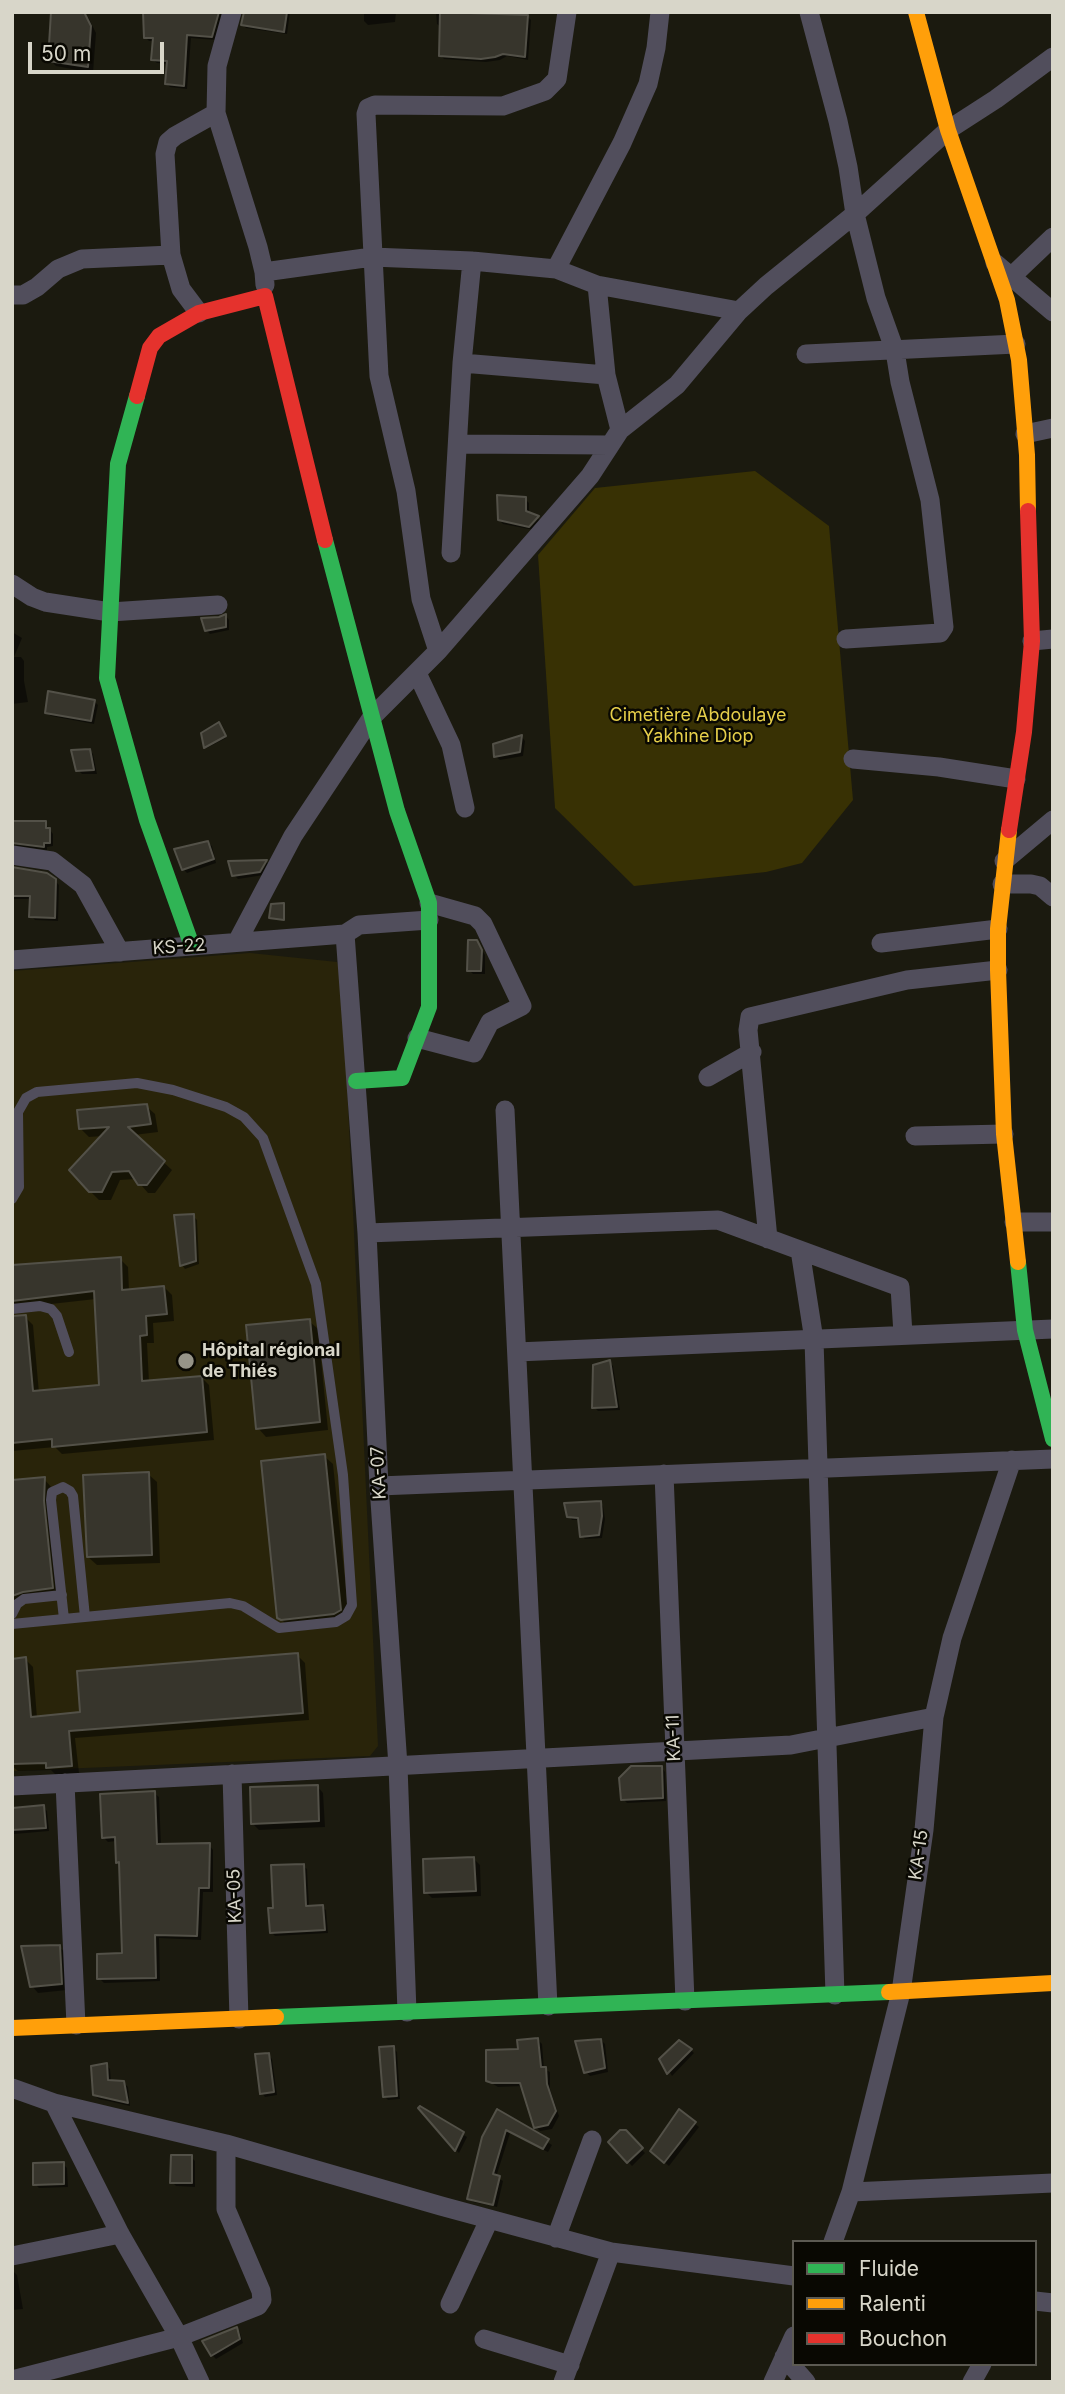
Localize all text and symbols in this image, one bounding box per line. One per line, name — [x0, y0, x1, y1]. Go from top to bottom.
scale bar — [32, 28, 168, 72]
text: 50 m — [41, 41, 91, 66]
park label: Cimetière Abdoulaye Yakhine Diop — [610, 705, 786, 748]
street label: KS-22 — [152, 934, 206, 960]
place label: Hôpital régional de Thiés — [202, 1340, 340, 1382]
marker: Hôpital régional de Thiés — [176, 1351, 196, 1371]
street label: KA-07 — [367, 1446, 391, 1500]
street label: KA-11 — [662, 1714, 686, 1762]
street label: KA-15 — [905, 1829, 933, 1881]
street label: KA-05 — [223, 1868, 247, 1924]
legend — [792, 2240, 1037, 2366]
text: Fluide — [859, 2256, 919, 2281]
text: Ralenti — [859, 2291, 926, 2316]
text: Bouchon — [859, 2326, 947, 2351]

